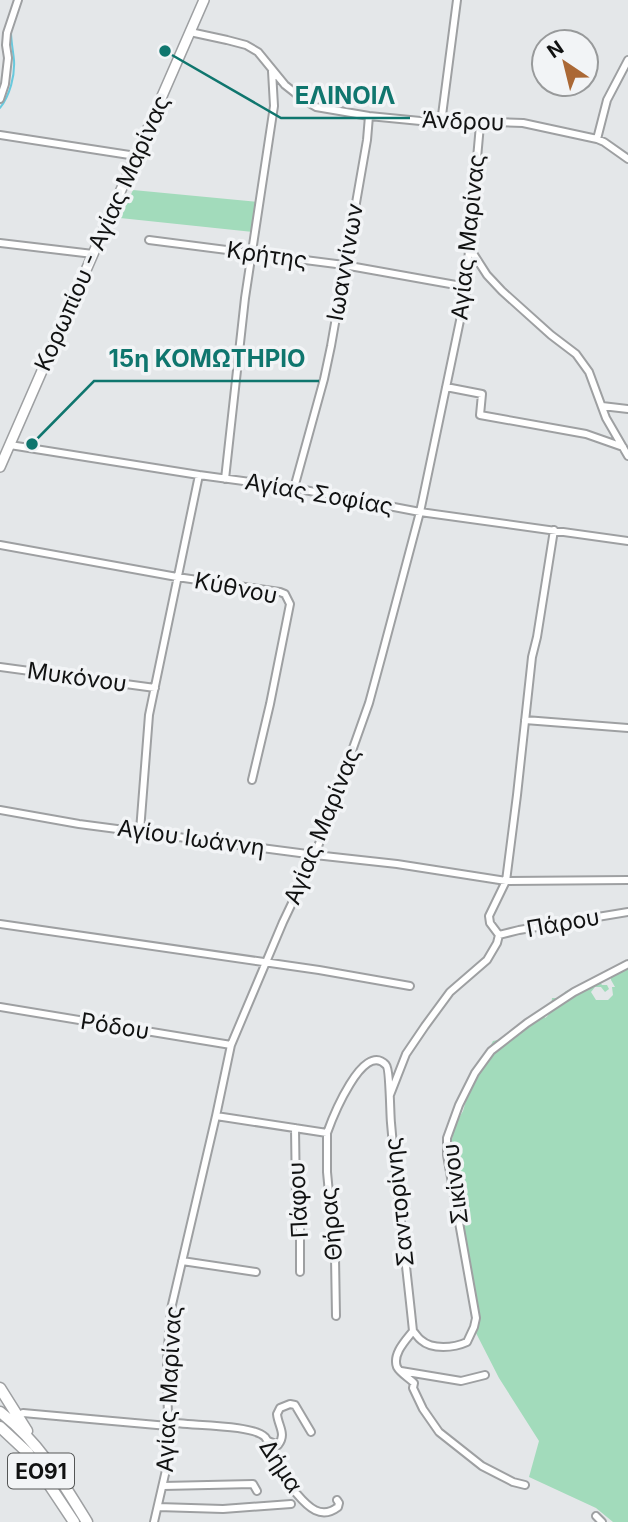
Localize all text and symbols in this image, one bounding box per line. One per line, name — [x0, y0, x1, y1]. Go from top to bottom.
north arrow — [530, 28, 600, 98]
text: N — [543, 36, 568, 63]
callout: ΕΛΙΝΟΙΛ — [281, 73, 410, 118]
text: ΕΛΙΝΟΙΛ — [295, 81, 395, 110]
street label: Κορωπίου - Αγίας Μαρίνας — [28, 91, 176, 375]
street label: Άνδρου — [421, 106, 505, 136]
street label: Αγίας Μαρίνας — [445, 153, 491, 321]
street label: Ιωαννίνων — [321, 201, 369, 323]
street label: Κρήτης — [225, 236, 309, 274]
callout: 15η ΚΟΜΩΤΗΡΙΟ — [94, 336, 319, 381]
text: 15η ΚΟΜΩΤΗΡΙΟ — [109, 344, 305, 373]
street label: Αγίας Σοφίας — [243, 467, 395, 521]
street label: Κύθνου — [192, 566, 280, 610]
street label: Μυκόνου — [25, 656, 129, 698]
street label: Αγίας Μαρίνας — [278, 743, 366, 909]
street label: Αγίου Ιωάννη — [116, 814, 266, 862]
street label: Πάρου — [524, 903, 602, 943]
street label: Ρόδου — [79, 1007, 151, 1045]
street label: Σαντορίνης — [378, 1136, 420, 1268]
street label: Σικίνου — [436, 1142, 474, 1226]
street label: Πάφου — [282, 1161, 314, 1239]
street label: Θήρας — [314, 1186, 348, 1262]
street label: Αγίας Μαρίνας — [151, 1305, 187, 1473]
street label: Δήμα — [253, 1434, 309, 1498]
road number: ΕΟ91 — [8, 1454, 74, 1488]

